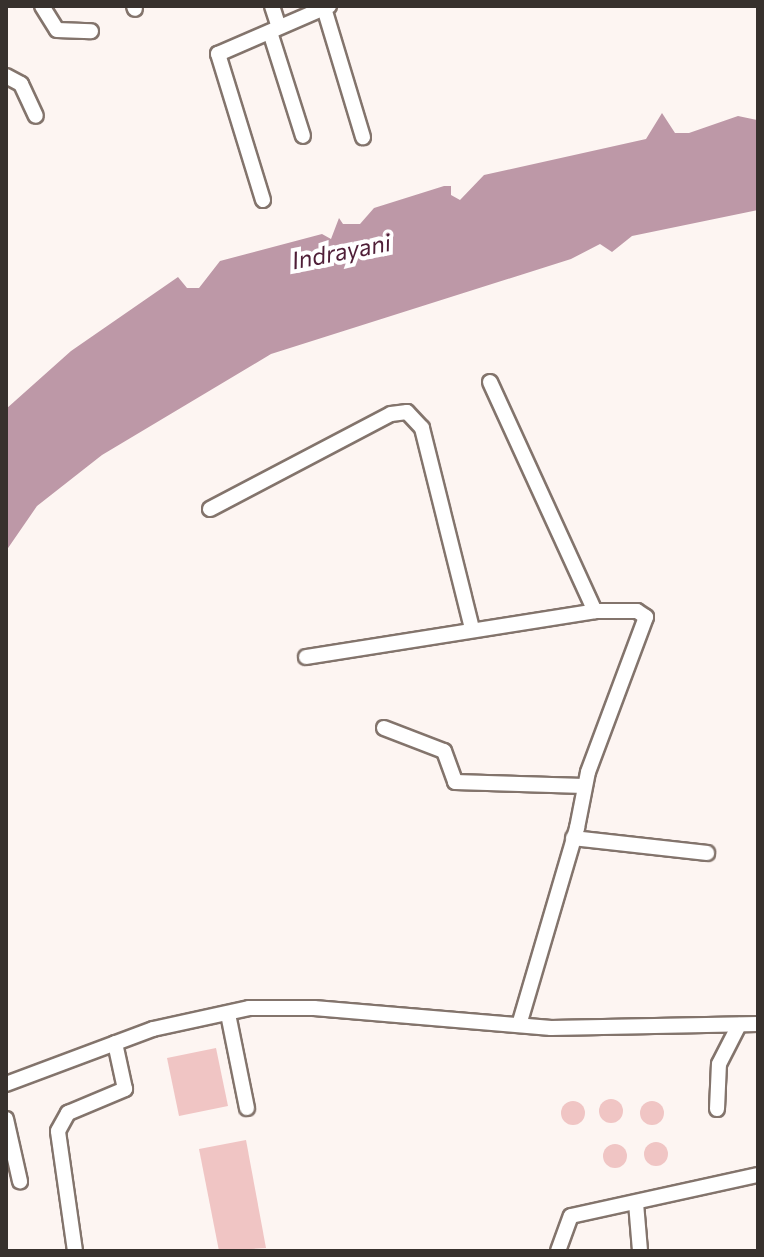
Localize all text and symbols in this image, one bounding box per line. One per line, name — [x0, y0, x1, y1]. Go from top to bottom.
water label: Indrayani — [289, 227, 393, 275]

